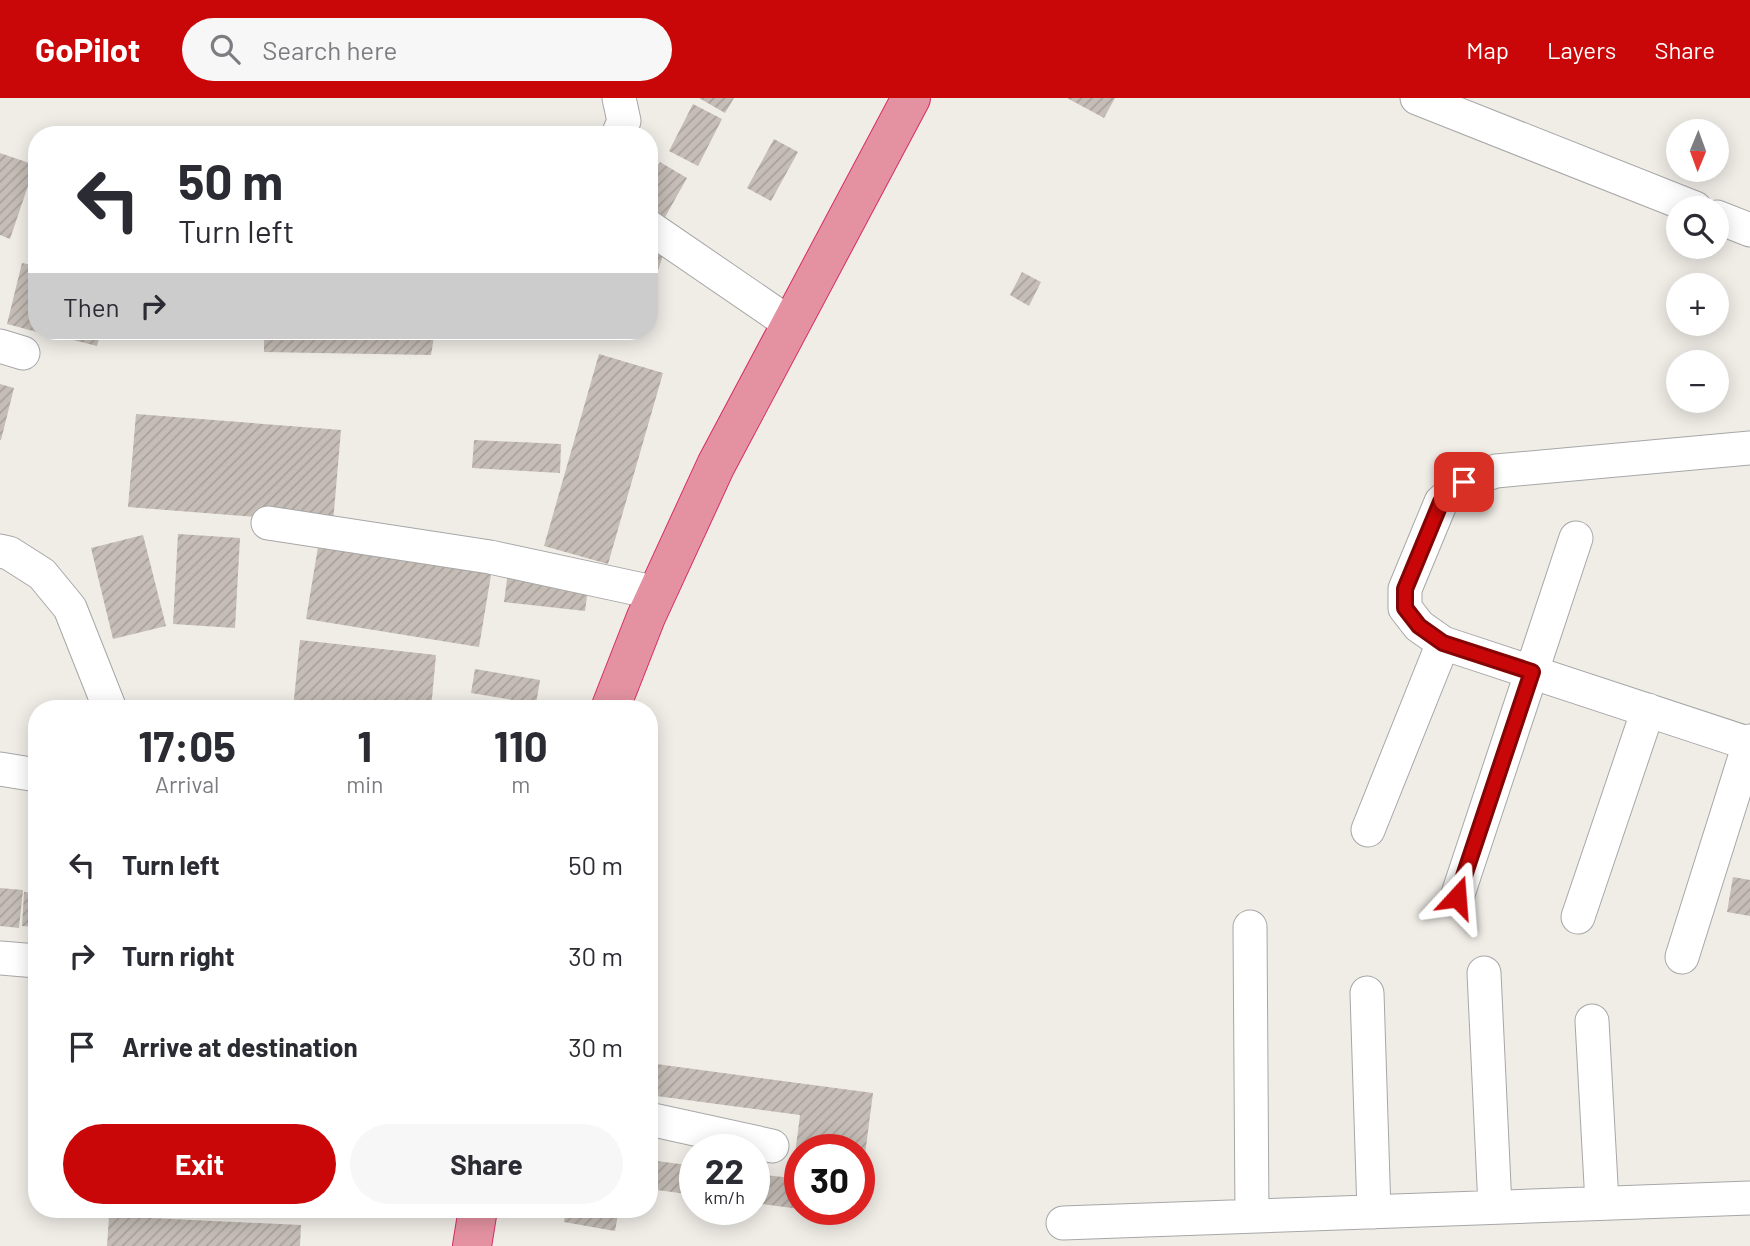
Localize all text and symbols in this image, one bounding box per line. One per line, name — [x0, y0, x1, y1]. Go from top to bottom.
search box — [182, 18, 672, 81]
text: GoPilot — [35, 29, 140, 69]
icon: search — [206, 30, 244, 68]
text: Search here — [262, 34, 397, 65]
text: Map — [1466, 35, 1509, 64]
text: Layers — [1547, 35, 1616, 64]
text: Share — [1654, 35, 1715, 64]
north arrow — [1666, 119, 1729, 182]
map controls — [1666, 119, 1729, 413]
text: 50 m — [178, 151, 283, 210]
icon: left — [63, 154, 154, 245]
button: search — [1666, 196, 1729, 259]
text: Turn left — [178, 211, 295, 249]
button: + — [1666, 273, 1729, 336]
icon: right — [134, 287, 172, 325]
text: Then — [63, 291, 120, 322]
button: − — [1666, 350, 1729, 413]
pin — [1434, 452, 1494, 512]
icon: arrive — [1445, 463, 1483, 501]
text: 17:05 — [138, 720, 236, 770]
text: 1 — [357, 720, 372, 770]
text: 110 — [494, 720, 548, 770]
text: Arrival — [155, 770, 219, 798]
text: min — [346, 770, 383, 798]
text: m — [511, 770, 530, 798]
icon: left — [63, 846, 101, 884]
text: Turn left — [122, 849, 220, 880]
text: 50 m — [568, 849, 623, 880]
position arrow — [1420, 860, 1494, 934]
icon: right — [63, 937, 101, 975]
text: Turn right — [122, 940, 235, 971]
text: 30 m — [568, 940, 623, 971]
icon: arrive — [63, 1028, 101, 1066]
text: Arrive at destination — [122, 1031, 358, 1062]
text: 30 m — [568, 1031, 623, 1062]
button: Exit — [63, 1124, 336, 1204]
button: Share — [350, 1124, 623, 1204]
speed limit sign: 30 — [784, 1134, 875, 1225]
text: 22 — [705, 1149, 744, 1191]
text: km/h — [704, 1186, 745, 1208]

